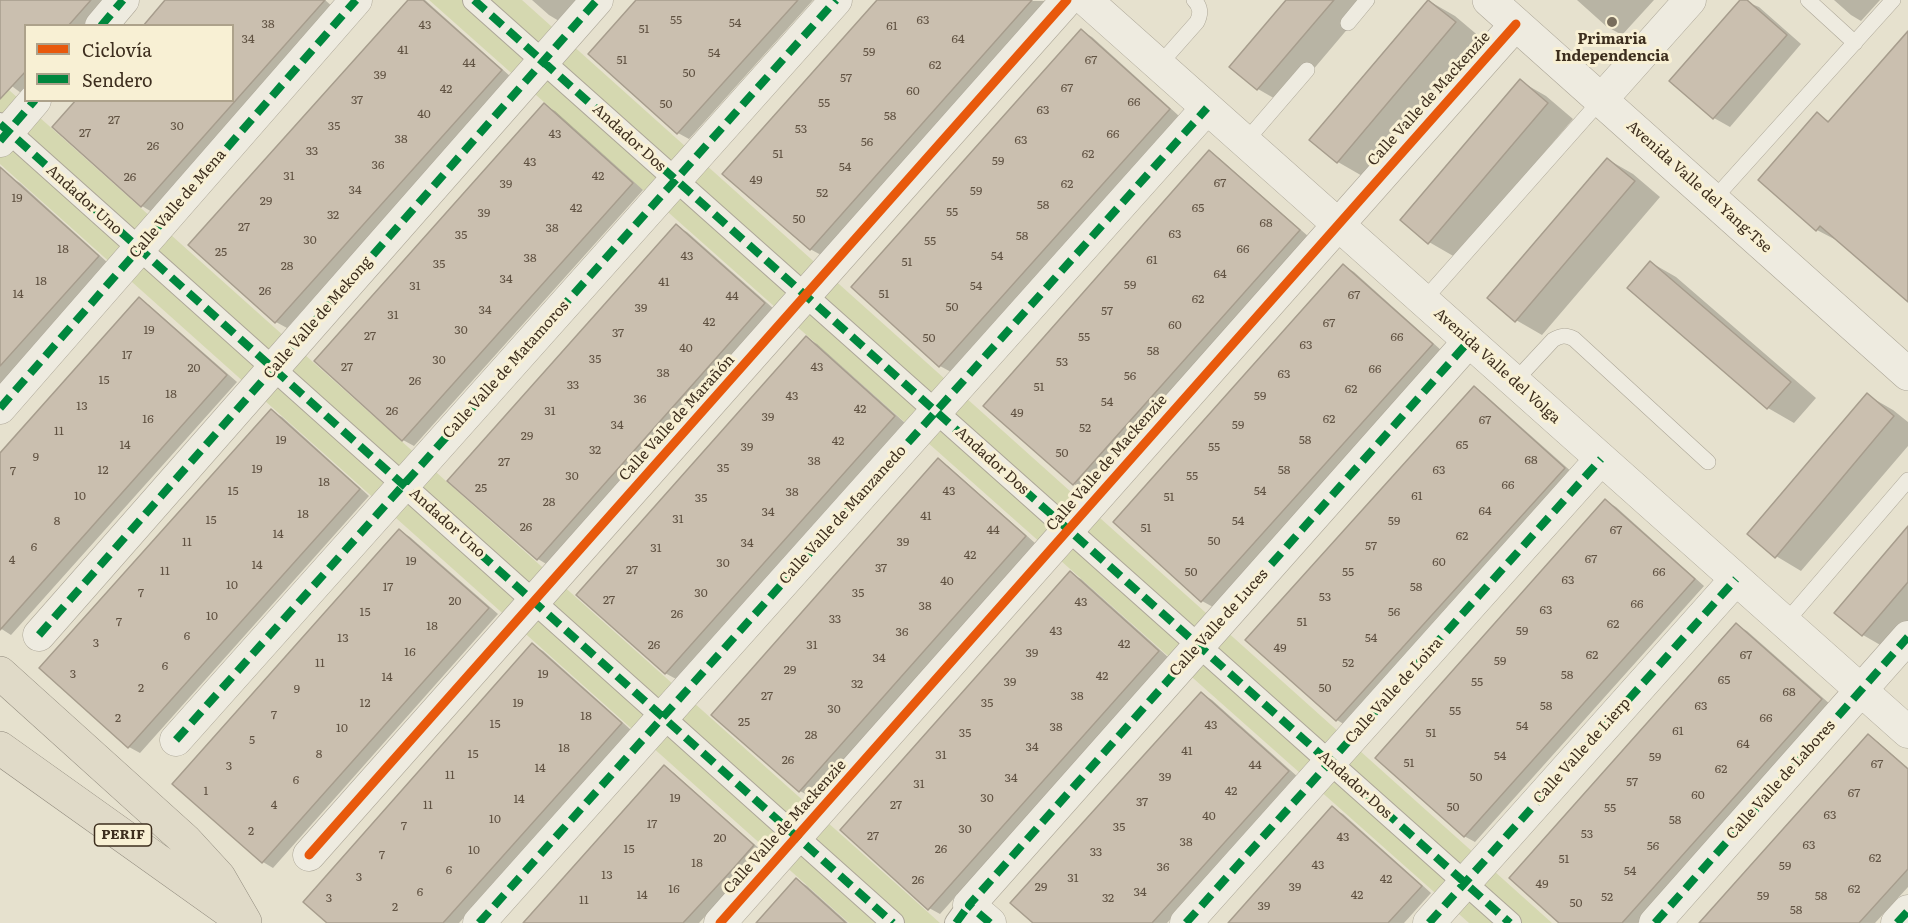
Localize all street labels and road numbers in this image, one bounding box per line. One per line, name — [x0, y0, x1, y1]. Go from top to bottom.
street label: Calle Valle de Mackenzie — [1364, 28, 1494, 170]
street label: Andador Dos — [589, 100, 669, 176]
street label: Avenida Valle del Yang-Tse — [1623, 117, 1775, 257]
street label: Calle Valle de Mena — [126, 146, 230, 262]
street label: Andador Uno — [42, 161, 126, 239]
street label: Calle Valle de Mekong — [260, 253, 376, 383]
street label: Calle Valle de Matamoros — [439, 297, 573, 443]
street label: Avenida Valle del Volga — [1430, 304, 1564, 428]
street label: Calle Valle de Marañón — [615, 351, 739, 485]
street label: Calle Valle de Mackenzie — [1043, 391, 1171, 535]
street label: Andador Dos — [952, 423, 1032, 499]
street label: Calle Valle de Manzanedo — [776, 442, 910, 588]
street label: Andador Uno — [405, 484, 489, 562]
street label: Calle Valle de Luces — [1166, 566, 1272, 680]
street label: Calle Valle de Loira — [1342, 634, 1446, 748]
street label: Calle Valle de Lierp — [1530, 694, 1634, 808]
street label: Calle Valle de Labores — [1723, 717, 1839, 843]
street label: Andador Dos — [1315, 747, 1395, 823]
street label: Calle Valle de Mackenzie — [720, 756, 850, 898]
road number: PERIF — [94, 824, 152, 846]

